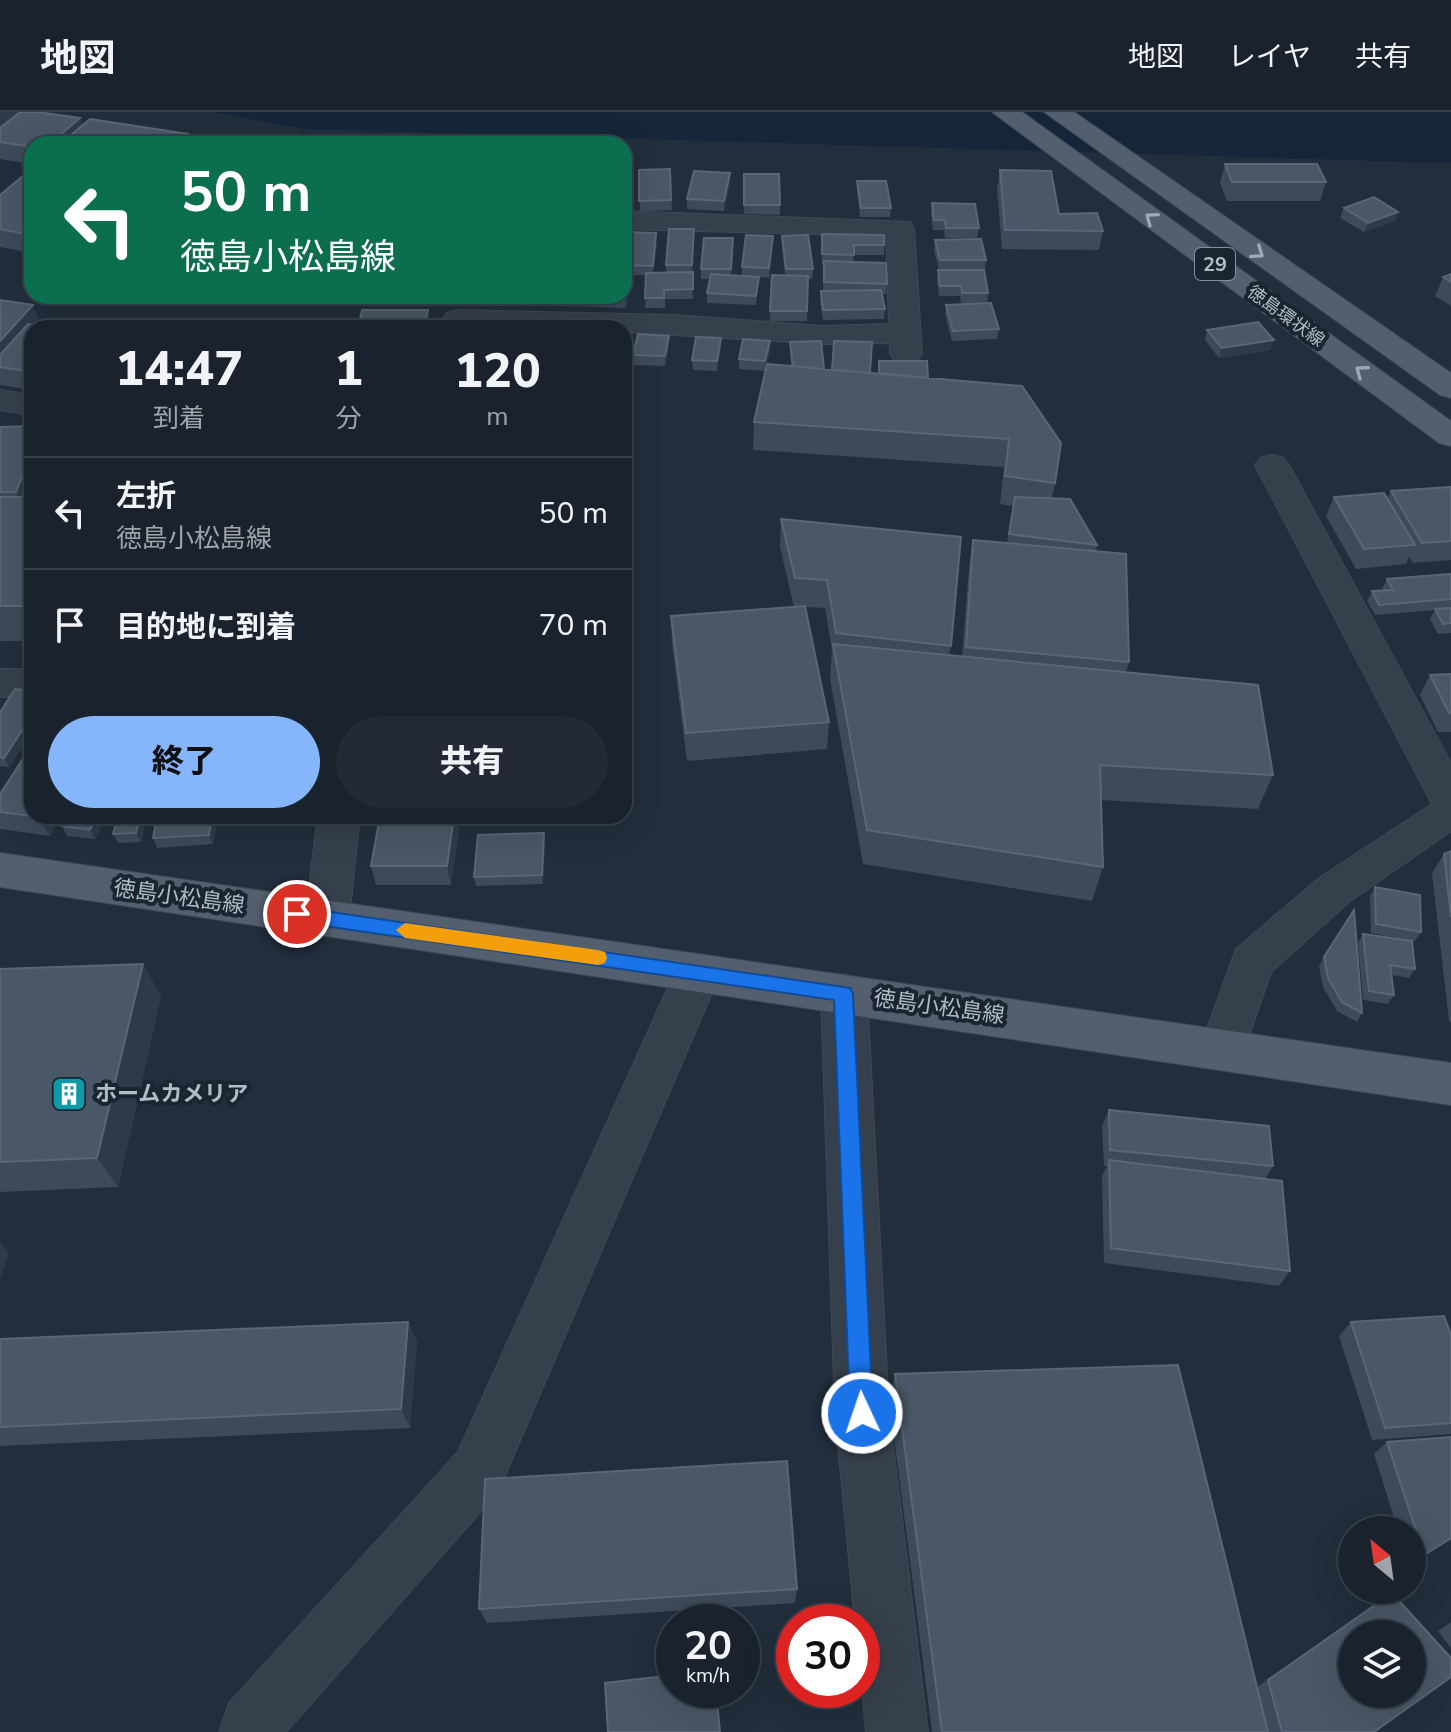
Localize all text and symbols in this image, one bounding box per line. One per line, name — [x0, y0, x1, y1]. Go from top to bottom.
text: 地図 — [40, 33, 116, 84]
text: 地図 — [1128, 38, 1184, 76]
text: レイヤ — [1228, 38, 1311, 76]
text: 共有 — [1355, 38, 1411, 76]
text: 50 m — [180, 154, 311, 231]
icon: left — [48, 168, 152, 272]
one-way arrow — [1145, 213, 1160, 228]
text: 徳島小松島線 — [180, 233, 396, 282]
one-way arrow — [1250, 243, 1264, 258]
road number: 29 — [1195, 248, 1235, 280]
street label: 徳島環状線 — [1243, 280, 1329, 352]
text: 14:47 — [115, 336, 243, 402]
text: 1 — [334, 336, 363, 402]
text: 120 — [454, 338, 541, 404]
one-way arrow — [1356, 366, 1370, 381]
text: m — [486, 399, 509, 434]
text: 到着 — [153, 401, 205, 436]
text: 分 — [336, 401, 362, 436]
text: 左折 — [116, 476, 176, 517]
icon: left — [48, 491, 92, 535]
text: 50 m — [539, 493, 608, 534]
text: 徳島小松島線 — [116, 521, 272, 556]
icon: arrive — [48, 603, 92, 647]
text: 70 m — [539, 605, 608, 646]
text: 目的地に到着 — [116, 607, 296, 648]
button: 終了 — [48, 716, 320, 808]
button: 共有 — [336, 716, 608, 808]
street label: 徳島小松島線 — [112, 873, 246, 921]
pin — [263, 880, 331, 948]
icon: arrive — [275, 892, 319, 936]
street label: 徳島小松島線 — [872, 983, 1006, 1031]
building icon: ホームカメリア — [50, 1075, 88, 1113]
place label: ホームカメリア — [95, 1079, 248, 1109]
position arrow — [820, 1371, 904, 1455]
north arrow — [1338, 1516, 1426, 1604]
map controls — [1338, 1516, 1426, 1708]
speed limit sign: 30 — [776, 1604, 880, 1708]
text: 20 — [684, 1619, 732, 1673]
button: layers — [1338, 1620, 1426, 1708]
text: km/h — [686, 1662, 730, 1689]

